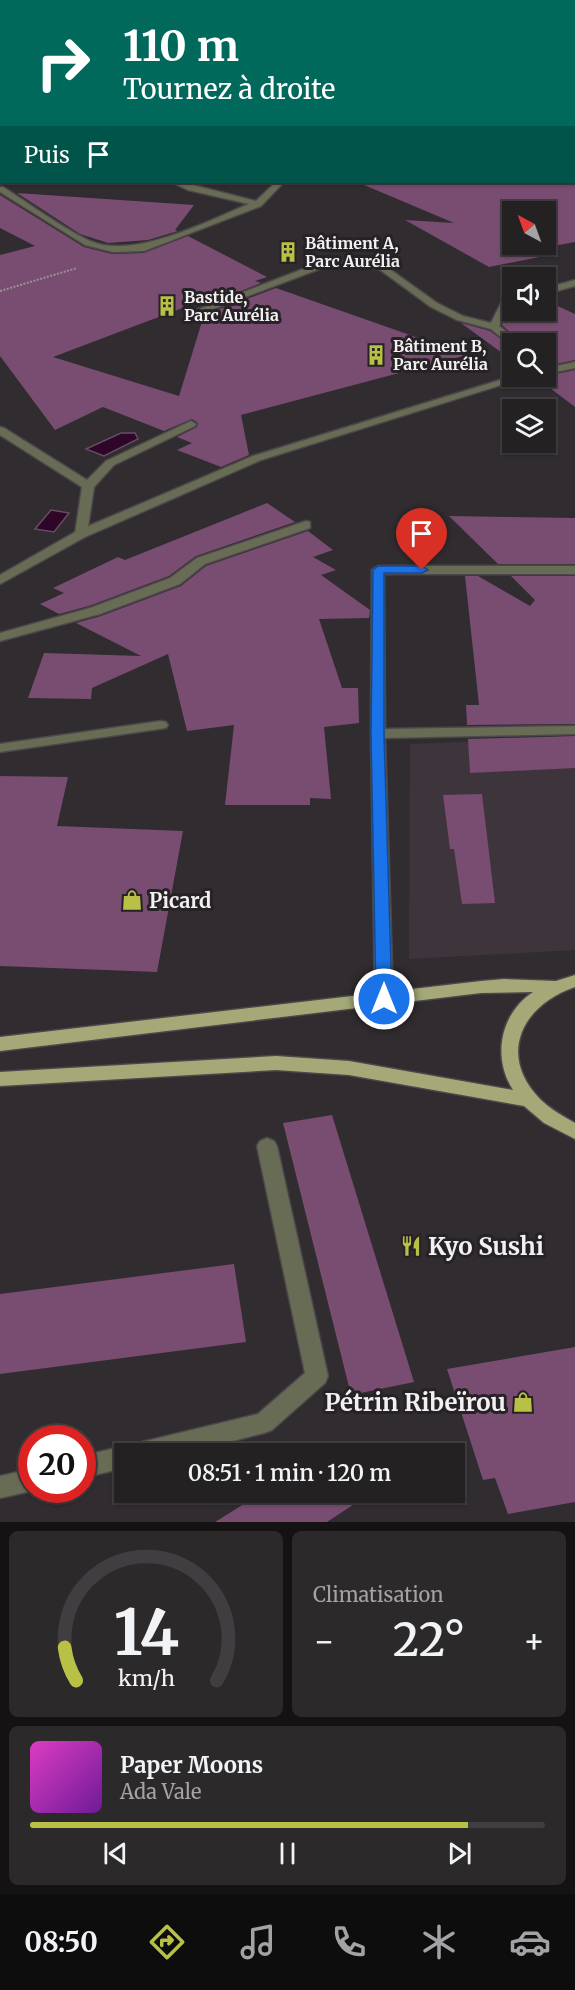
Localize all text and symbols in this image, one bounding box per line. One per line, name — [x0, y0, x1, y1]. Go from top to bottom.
text: 110 m — [123, 20, 239, 72]
icon: right — [24, 24, 102, 102]
text: Tournez à droite — [123, 72, 335, 106]
icon: arrive — [82, 138, 115, 171]
text: Puis — [24, 141, 70, 169]
north arrow — [502, 201, 556, 255]
map controls — [502, 201, 556, 453]
place label: Bâtiment A, Parc Aurélia — [305, 233, 400, 271]
building icon: Bâtiment A, Parc Aurélia — [276, 240, 300, 264]
button: sound — [502, 267, 556, 321]
place label: Bastide, Parc Aurélia — [184, 287, 279, 325]
building icon: Bastide, Parc Aurélia — [155, 294, 179, 318]
button: search — [502, 333, 556, 387]
place label: Bâtiment B, Parc Aurélia — [393, 336, 488, 374]
building icon: Bâtiment B, Parc Aurélia — [364, 343, 388, 367]
button: layers — [502, 399, 556, 453]
pin — [396, 508, 447, 570]
icon: arrive — [405, 517, 438, 550]
shop icon: Picard — [120, 888, 144, 912]
place label: Picard — [149, 888, 211, 913]
position arrow — [352, 967, 416, 1031]
place label: Kyo Sushi — [428, 1231, 544, 1262]
restaurant icon: Kyo Sushi — [399, 1234, 423, 1258]
place label: Pétrin Ribeïrou — [324, 1387, 506, 1418]
shop icon: Pétrin Ribeïrou — [511, 1390, 535, 1414]
speed limit sign: 20 — [18, 1425, 96, 1503]
text: 08:51 · 1 min · 120 m — [188, 1459, 391, 1487]
text: Climatisation — [313, 1582, 444, 1607]
text: 14 — [113, 1594, 179, 1672]
text: 22° — [393, 1612, 465, 1668]
text: − — [313, 1621, 335, 1662]
text: + — [523, 1621, 545, 1662]
text: km/h — [118, 1665, 174, 1692]
text: Paper Moons — [120, 1751, 263, 1779]
text: Ada Vale — [120, 1779, 201, 1804]
icon: previous — [99, 1837, 132, 1870]
icon: pause — [271, 1837, 304, 1870]
icon: next — [443, 1837, 476, 1870]
icon: directions — [146, 1921, 188, 1963]
icon: music — [237, 1921, 279, 1963]
icon: phone — [328, 1921, 370, 1963]
icon: climate — [418, 1921, 460, 1963]
icon: car — [509, 1921, 551, 1963]
text: 08:50 — [24, 1925, 98, 1959]

